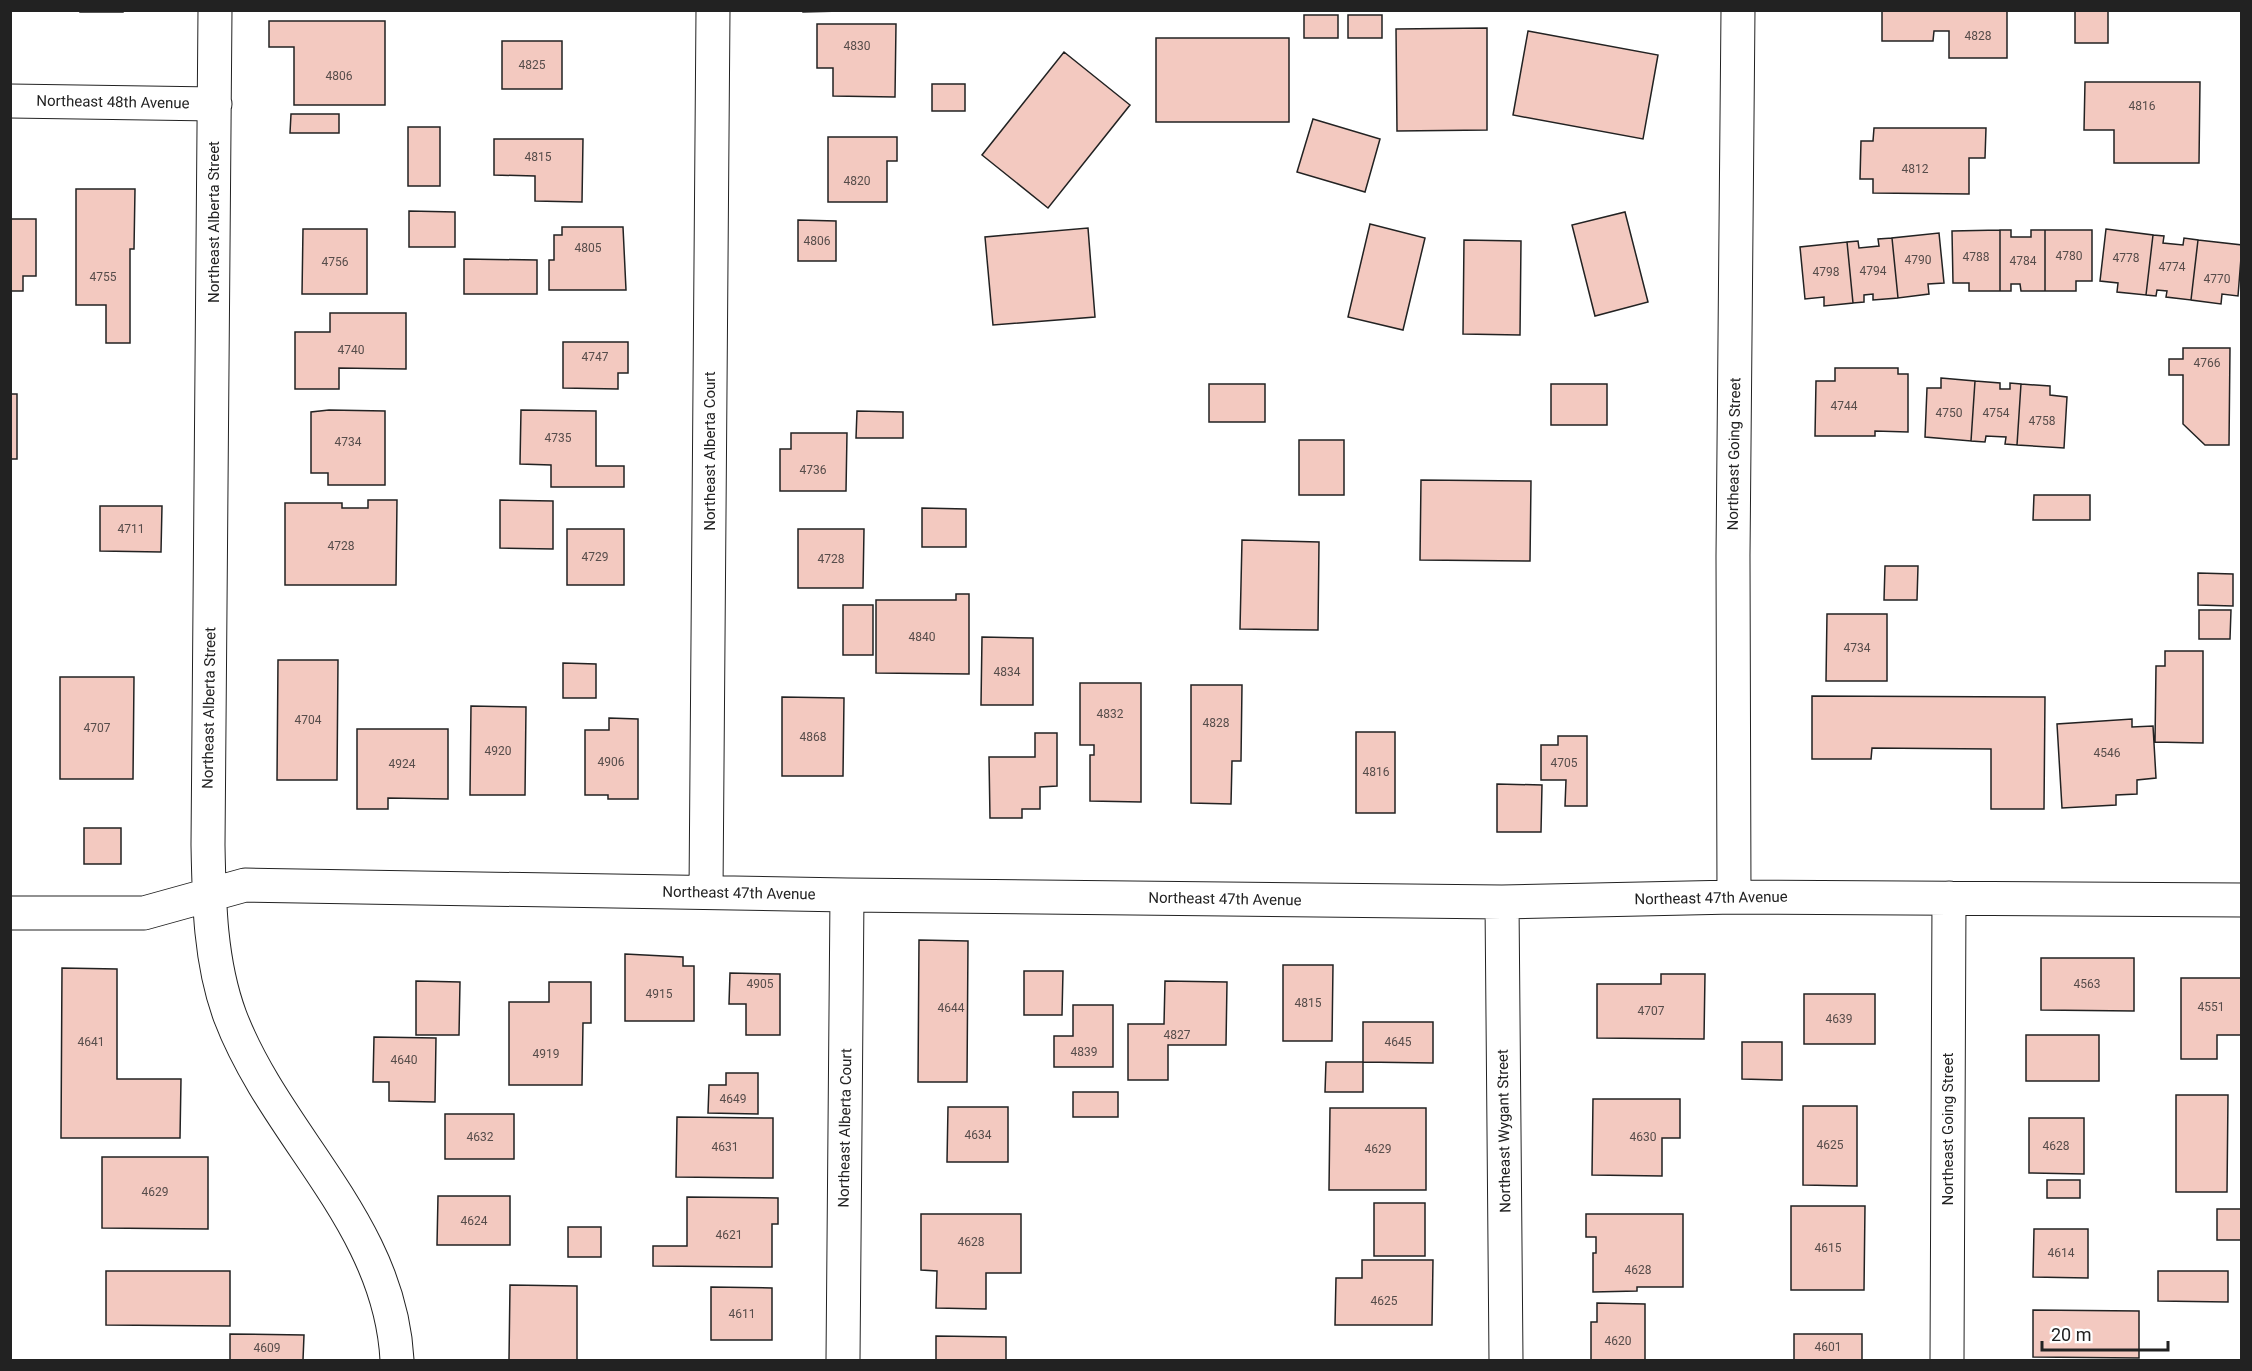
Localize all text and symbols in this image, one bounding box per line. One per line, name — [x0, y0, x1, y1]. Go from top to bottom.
house number: 4828 — [1965, 29, 1992, 43]
house number: 4830 — [844, 39, 871, 53]
house number: 4825 — [519, 58, 546, 72]
house number: 4806 — [326, 69, 353, 83]
street label: Northeast 48th Avenue — [36, 92, 190, 112]
house number: 4816 — [2129, 99, 2156, 113]
street label: Northeast Alberta Street — [205, 141, 223, 303]
house number: 4815 — [525, 150, 552, 164]
house number: 4812 — [1902, 162, 1929, 176]
house number: 4820 — [844, 174, 871, 188]
house number: 4806 — [804, 234, 831, 248]
house number: 4805 — [575, 241, 602, 255]
house number: 4780 — [2056, 249, 2083, 263]
house number: 4788 — [1963, 250, 1990, 264]
house number: 4778 — [2113, 251, 2140, 265]
house number: 4790 — [1905, 253, 1932, 267]
house number: 4784 — [2010, 254, 2037, 268]
house number: 4756 — [322, 255, 349, 269]
house number: 4774 — [2159, 260, 2186, 274]
house number: 4794 — [1860, 264, 1887, 278]
house number: 4798 — [1813, 265, 1840, 279]
house number: 4755 — [90, 270, 117, 284]
house number: 4770 — [2204, 272, 2231, 286]
house number: 4740 — [338, 343, 365, 357]
house number: 4747 — [582, 350, 609, 364]
house number: 4766 — [2194, 356, 2221, 370]
street label: Northeast Alberta Court — [701, 371, 719, 531]
street label: Northeast Going Street — [1724, 377, 1744, 531]
house number: 4744 — [1831, 399, 1858, 413]
house number: 4750 — [1936, 406, 1963, 420]
house number: 4754 — [1983, 406, 2010, 420]
house number: 4758 — [2029, 414, 2056, 428]
house number: 4735 — [545, 431, 572, 445]
house number: 4734 — [335, 435, 362, 449]
house number: 4736 — [800, 463, 827, 477]
house number: 4711 — [118, 522, 144, 536]
house number: 4728 — [328, 539, 355, 553]
house number: 4729 — [582, 550, 608, 564]
house number: 4728 — [818, 552, 845, 566]
street label: Northeast Alberta Street — [199, 627, 219, 789]
house number: 4840 — [909, 630, 936, 644]
house number: 4734 — [1844, 641, 1871, 655]
house number: 4834 — [994, 665, 1021, 679]
house number: 4832 — [1097, 707, 1124, 721]
house number: 4704 — [295, 713, 322, 727]
house number: 4828 — [1203, 716, 1230, 730]
house number: 4707 — [84, 721, 111, 735]
house number: 4868 — [800, 730, 827, 744]
house number: 4920 — [485, 744, 512, 758]
house number: 4546 — [2094, 746, 2121, 760]
house number: 4906 — [598, 755, 625, 769]
house number: 4705 — [1551, 756, 1578, 770]
house number: 4924 — [389, 757, 416, 771]
house number: 4816 — [1363, 765, 1390, 779]
street label: Northeast 47th Avenue — [662, 883, 816, 903]
street label: Northeast 47th Avenue — [1634, 888, 1788, 908]
street label: Northeast 47th Avenue — [1148, 889, 1302, 909]
house number: 4905 — [747, 977, 774, 991]
house number: 4563 — [2074, 977, 2100, 991]
house number: 4915 — [646, 987, 673, 1001]
house number: 4815 — [1295, 996, 1322, 1010]
house number: 4551 — [2198, 1000, 2224, 1014]
house number: 4644 — [938, 1001, 965, 1015]
house number: 4707 — [1638, 1004, 1665, 1018]
house number: 4639 — [1826, 1012, 1852, 1026]
house number: 4827 — [1164, 1028, 1191, 1042]
house number: 4641 — [78, 1035, 104, 1049]
house number: 4645 — [1385, 1035, 1412, 1049]
house number: 4839 — [1071, 1045, 1097, 1059]
house number: 4919 — [533, 1047, 559, 1061]
street label: Northeast Alberta Court — [835, 1048, 855, 1208]
street label: Northeast Wygant Street — [1494, 1049, 1514, 1213]
house number: 4640 — [391, 1053, 418, 1067]
street label: Northeast Going Street — [1939, 1053, 1957, 1205]
house number: 4649 — [720, 1092, 746, 1106]
house number: 4634 — [965, 1128, 992, 1142]
house number: 4632 — [467, 1130, 494, 1144]
house number: 4630 — [1630, 1130, 1657, 1144]
house number: 4625 — [1817, 1138, 1844, 1152]
house number: 4628 — [2043, 1139, 2070, 1153]
house number: 4631 — [712, 1140, 738, 1154]
house number: 4629 — [1365, 1142, 1391, 1156]
house number: 4629 — [142, 1185, 168, 1199]
house number: 4624 — [461, 1214, 488, 1228]
house number: 4621 — [716, 1228, 742, 1242]
house number: 4628 — [958, 1235, 985, 1249]
house number: 4615 — [1815, 1241, 1842, 1255]
house number: 4614 — [2048, 1246, 2075, 1260]
house number: 4628 — [1625, 1263, 1652, 1277]
house number: 4625 — [1371, 1294, 1398, 1308]
house number: 4611 — [729, 1307, 755, 1321]
scale bar — [2042, 1314, 2168, 1352]
text: 20 m — [2051, 1324, 2091, 1345]
house number: 4620 — [1605, 1334, 1632, 1348]
house number: 4601 — [1815, 1340, 1841, 1354]
house number: 4609 — [254, 1341, 280, 1355]

